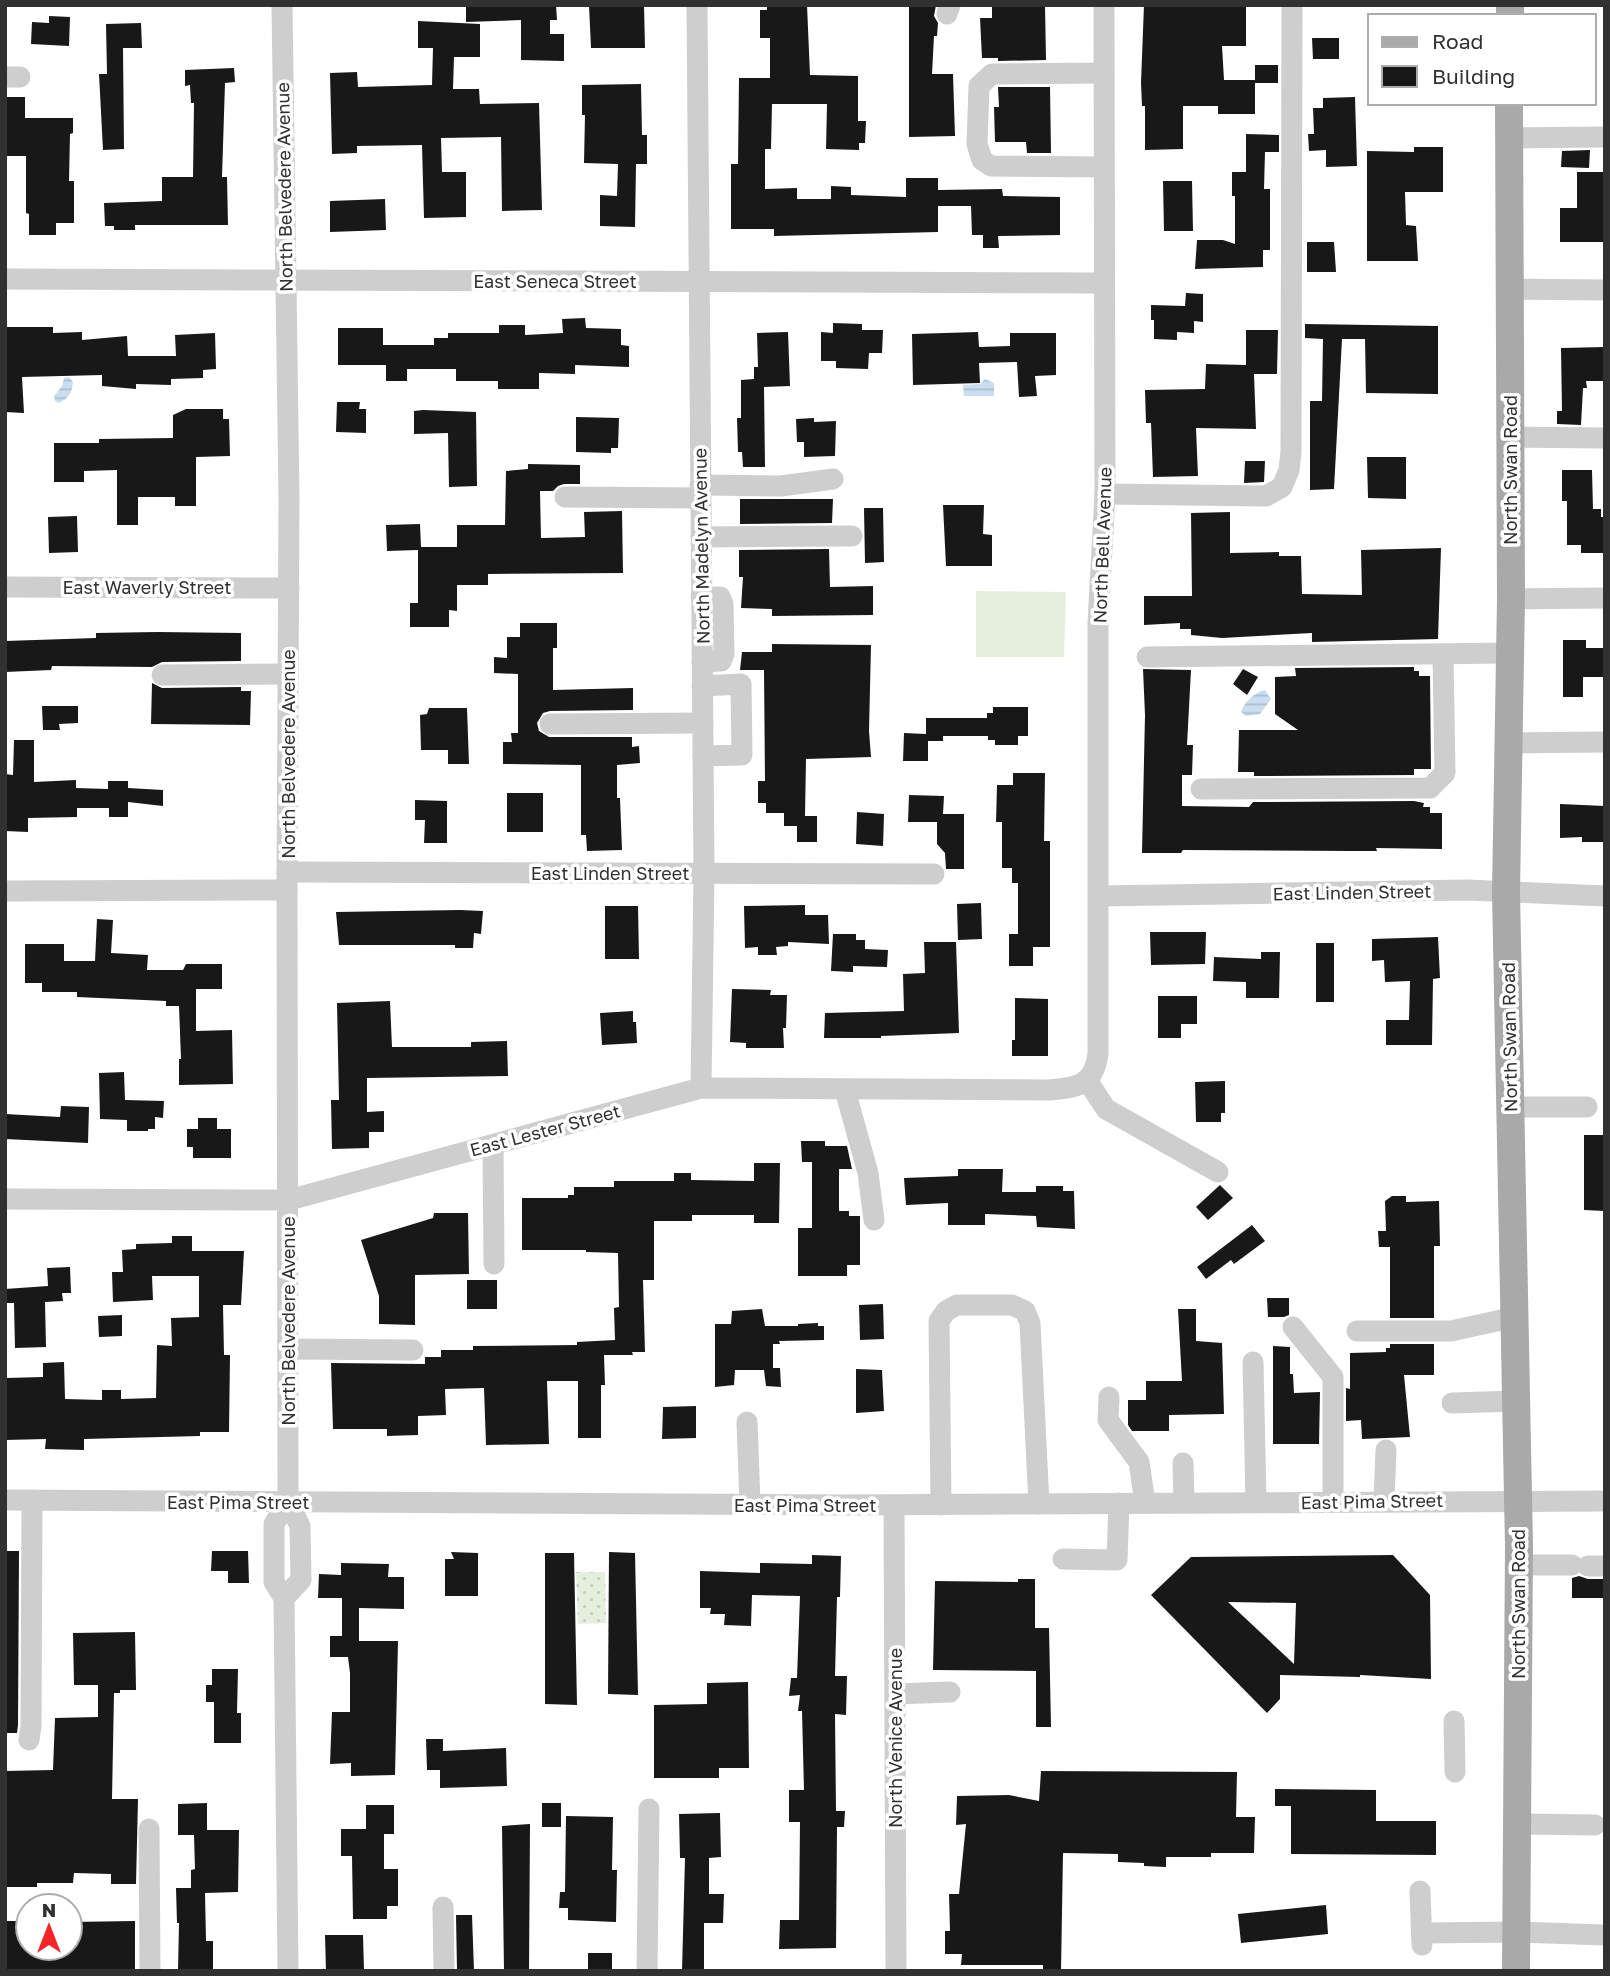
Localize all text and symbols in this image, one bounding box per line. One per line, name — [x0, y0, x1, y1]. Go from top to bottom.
legend — [1368, 14, 1596, 105]
text: Road — [1432, 28, 1483, 54]
text: Building — [1432, 63, 1515, 89]
street label: North Belvedere Avenue — [271, 82, 297, 292]
street label: East Seneca Street — [473, 270, 637, 292]
street label: North Swan Road — [1499, 395, 1521, 545]
street label: North Madelyn Avenue — [688, 448, 714, 644]
street label: North Bell Avenue — [1088, 466, 1116, 624]
street label: East Waverly Street — [62, 576, 232, 598]
street label: North Belvedere Avenue — [277, 649, 299, 859]
street label: East Linden Street — [531, 862, 689, 884]
street label: East Linden Street — [1272, 880, 1432, 904]
street label: North Swan Road — [1497, 962, 1521, 1112]
street label: East Lester Street — [467, 1099, 623, 1161]
street label: North Belvedere Avenue — [277, 1216, 299, 1426]
street label: East Pima Street — [1300, 1489, 1444, 1513]
street label: East Pima Street — [167, 1491, 309, 1513]
street label: East Pima Street — [734, 1494, 876, 1516]
street label: North Swan Road — [1507, 1529, 1529, 1679]
street label: North Venice Avenue — [884, 1648, 906, 1828]
north arrow — [14, 1892, 84, 1962]
text: N — [42, 1898, 56, 1921]

